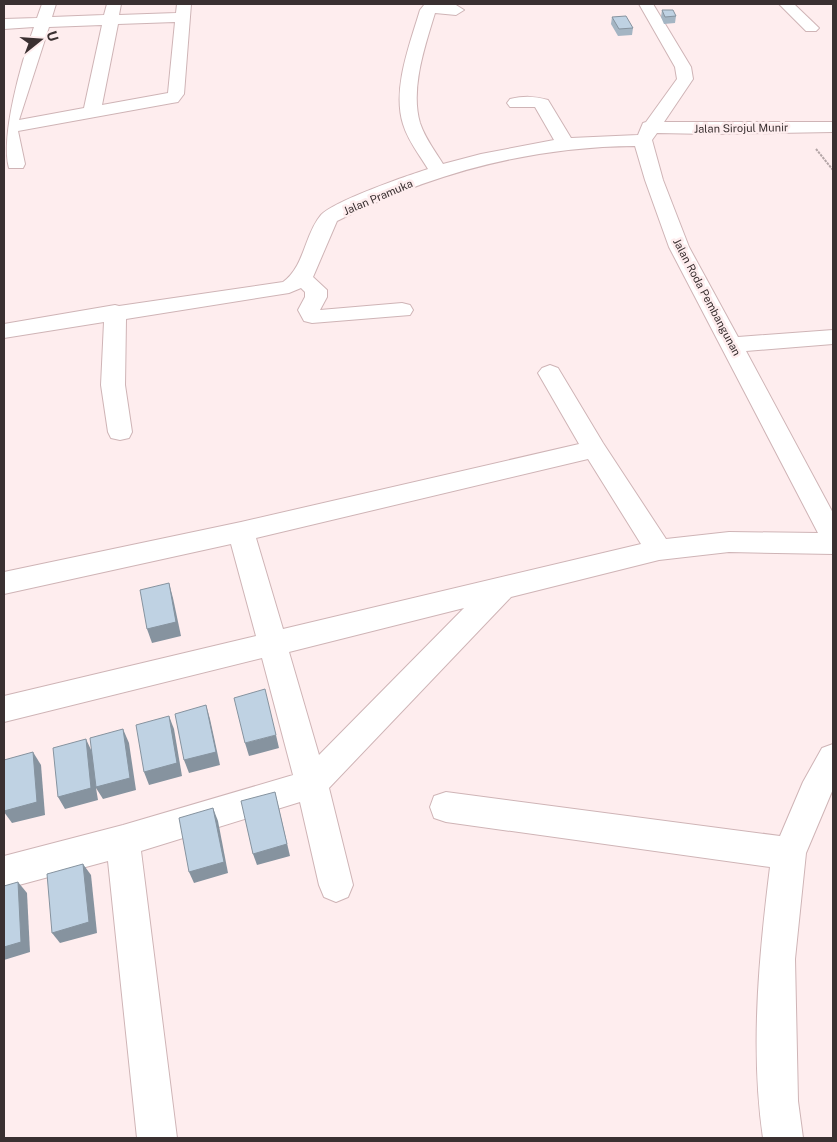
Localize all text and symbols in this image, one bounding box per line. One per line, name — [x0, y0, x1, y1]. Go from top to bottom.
north arrow — [15, 15, 65, 65]
text: U — [43, 29, 62, 43]
street label: Jalan Sirojul Munir — [694, 121, 788, 135]
street label: Jalan Pramuka — [342, 177, 414, 217]
street label: Jalan Roda Pembangunan — [671, 236, 743, 358]

